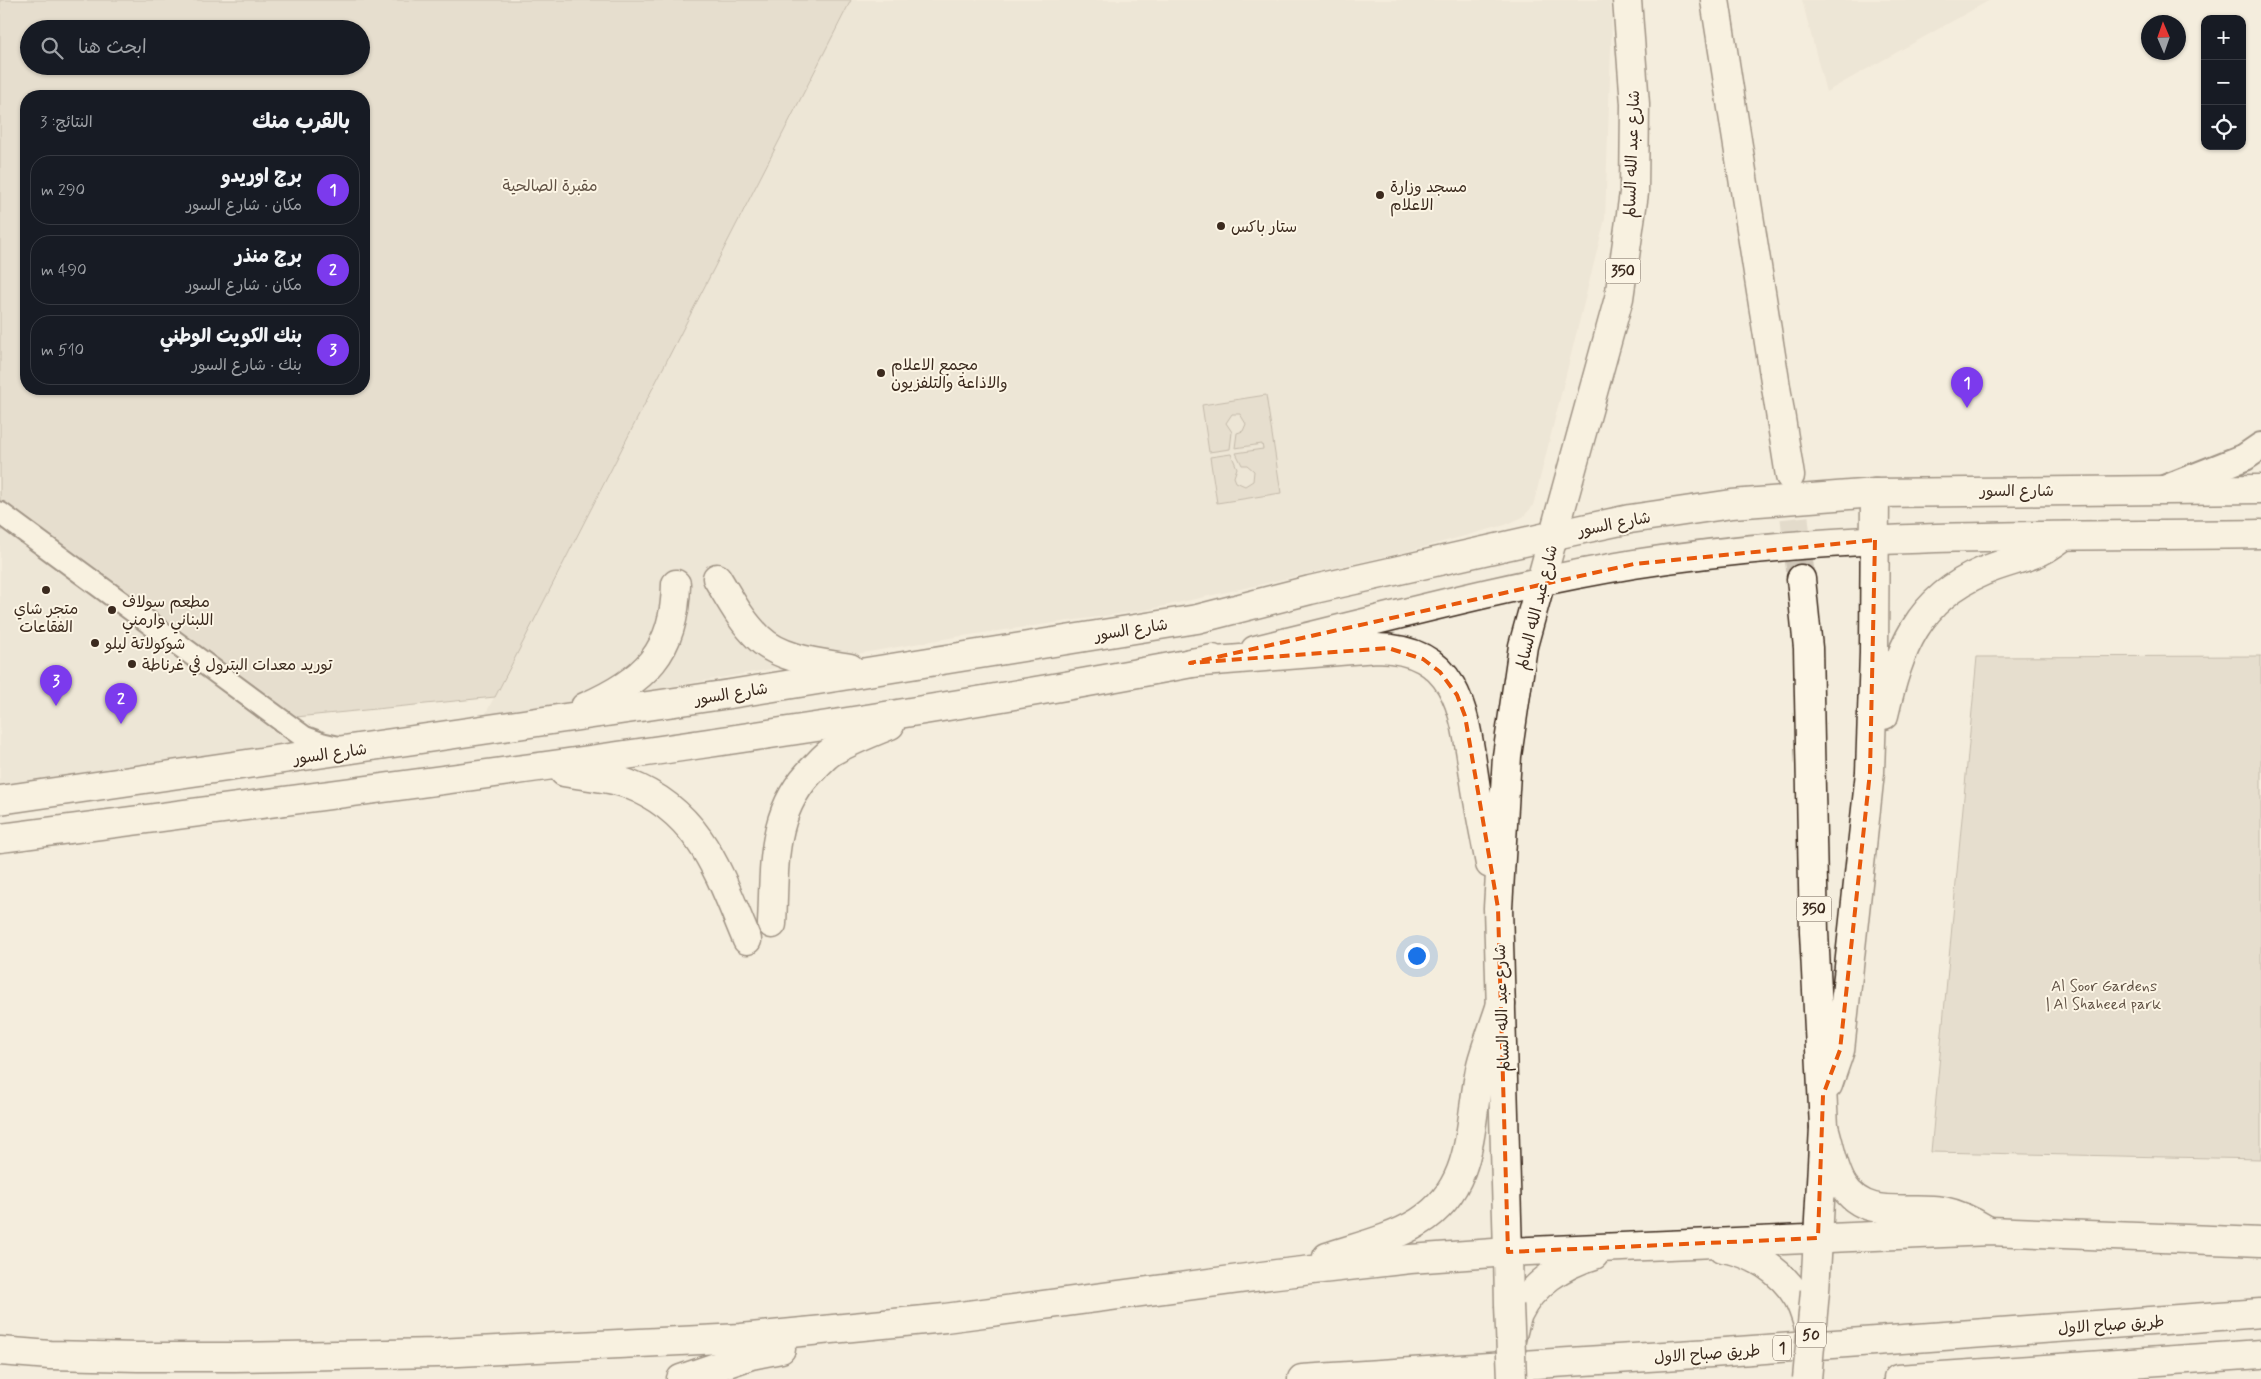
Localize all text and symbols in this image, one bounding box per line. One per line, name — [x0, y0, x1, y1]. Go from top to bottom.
north arrow — [2141, 15, 2186, 60]
map controls — [2201, 15, 2246, 150]
button: + — [2201, 15, 2246, 60]
search box — [20, 20, 370, 75]
icon: search — [38, 34, 66, 62]
text: ابحث هنا — [78, 35, 147, 60]
button: − — [2201, 60, 2246, 105]
street label: شارع عبد الله السالم — [1620, 90, 1646, 218]
button: locate — [2201, 105, 2246, 150]
text: بالقرب منك — [252, 108, 350, 136]
text: النتائج: 3 — [40, 112, 93, 133]
text: برج اوريدو — [221, 164, 302, 189]
park label: مقبرة الصالحية — [502, 176, 598, 197]
place label: مسجد وزارة الاعلام — [1390, 177, 1467, 217]
text: 290 m — [41, 180, 85, 201]
text: 1 — [329, 180, 337, 201]
marker: مسجد وزارة الاعلام — [1374, 189, 1386, 201]
text: مكان · شارع السور — [186, 195, 302, 216]
place label: ستار باكس — [1231, 217, 1297, 238]
marker: ستار باكس — [1215, 220, 1227, 232]
text: برج منذر — [235, 244, 302, 269]
road number: 350 — [1606, 258, 1640, 284]
text: 490 m — [41, 260, 87, 281]
text: 2 — [329, 260, 337, 281]
text: مكان · شارع السور — [186, 275, 302, 296]
text: بنك الكويت الوطني — [160, 324, 302, 349]
text: 510 m — [41, 340, 84, 361]
text: 3 — [329, 340, 337, 361]
text: بنك · شارع السور — [192, 355, 302, 376]
place label: مجمع الاعلام والاذاعة والتلفزيون — [891, 355, 1008, 394]
marker: مجمع الاعلام والاذاعة والتلفزيون — [875, 367, 887, 379]
pin: 1 — [1951, 367, 1983, 408]
street label: شارع السور — [1978, 481, 2054, 502]
street label: شارع السور — [1574, 507, 1653, 542]
street label: شارع عبد الله السالم — [1512, 543, 1564, 672]
marker: متجر شاي الفقاعات — [40, 584, 52, 596]
place label: مطعم سولاف اللبناني وارمني — [122, 592, 213, 634]
place label: متجر شاي الفقاعات — [14, 599, 78, 638]
marker: مطعم سولاف اللبناني وارمني — [106, 604, 118, 616]
street label: شارع السور — [1091, 614, 1169, 647]
place label: شوكولاتة ليلو — [104, 634, 185, 655]
marker: شوكولاتة ليلو — [89, 637, 101, 649]
place label: توريد معدات البترول في غرناطة — [142, 655, 333, 676]
marker: توريد معدات البترول في غرناطة — [126, 658, 138, 670]
pin: 3 — [40, 665, 72, 706]
street label: شارع السور — [691, 678, 769, 711]
pin: 2 — [105, 683, 137, 724]
street label: شارع السور — [290, 739, 368, 770]
road number: 350 — [1796, 896, 1832, 922]
your location — [1404, 943, 1430, 969]
street label: شارع عبد الله السالم — [1490, 944, 1516, 1072]
park label: Al Soor Gardens | Al Shaheed park — [2047, 976, 2161, 1015]
street label: طريق صباح الاول — [2057, 1311, 2165, 1340]
road number: 50 — [1796, 1322, 1826, 1348]
road number: 1 — [1773, 1336, 1791, 1360]
street label: طريق صباح الاول — [1653, 1340, 1761, 1369]

